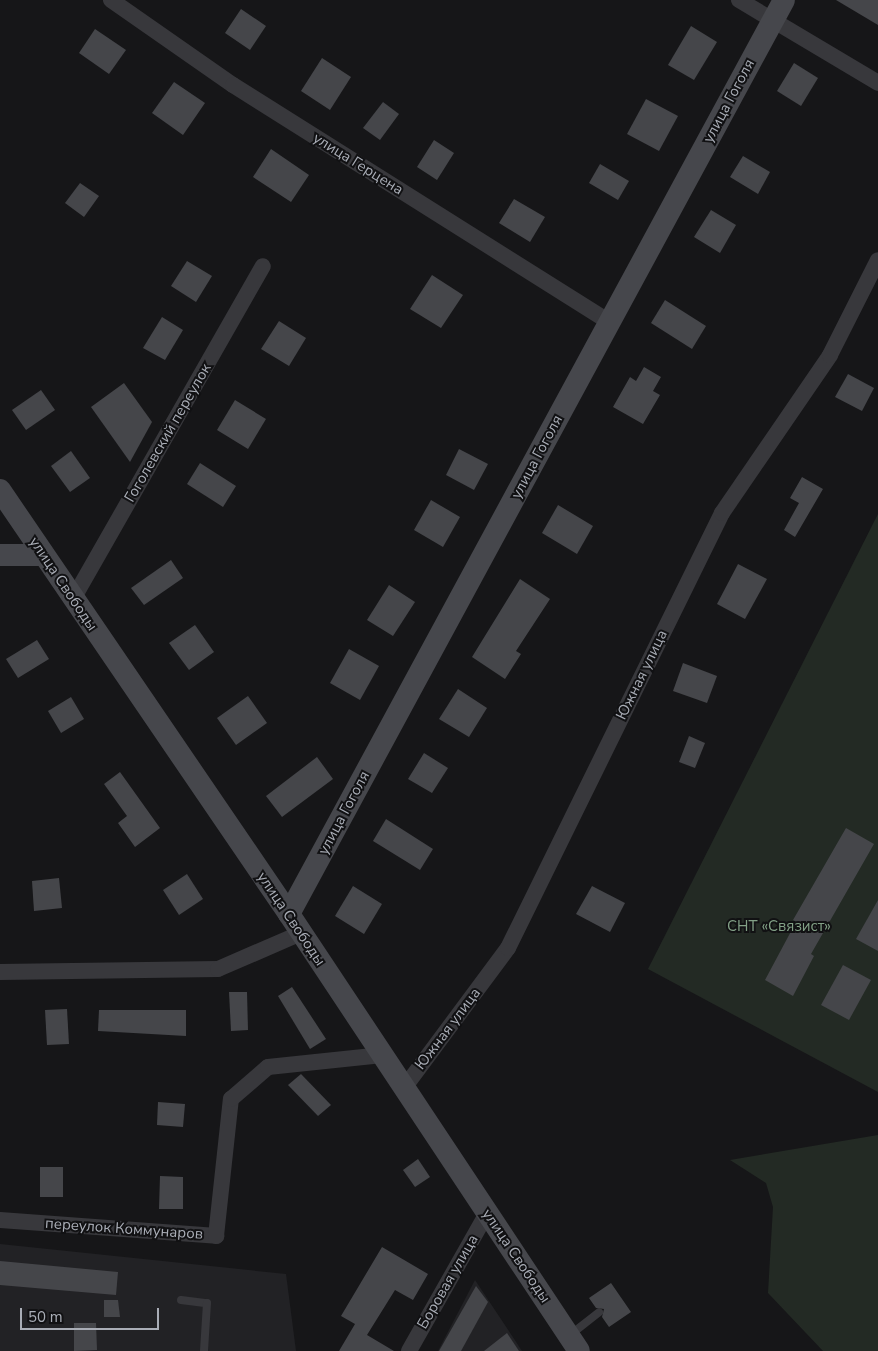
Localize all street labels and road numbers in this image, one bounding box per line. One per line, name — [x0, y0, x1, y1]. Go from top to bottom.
street label: улица Гоголя — [699, 56, 759, 146]
street label: улица Герцена — [310, 129, 406, 199]
street label: Гоголевский переулок — [121, 360, 215, 506]
street label: улица Гоголя — [507, 412, 567, 502]
street label: улица Свободы — [25, 534, 101, 634]
street label: Южная улица — [613, 627, 671, 723]
street label: улица Гоголя — [314, 768, 374, 858]
street label: улица Свободы — [253, 869, 329, 969]
street label: Южная улица — [411, 985, 485, 1073]
street label: улица Свободы — [478, 1206, 554, 1306]
street label: переулок Коммунаров — [44, 1215, 204, 1243]
street label: Боровая улица — [414, 1232, 482, 1332]

